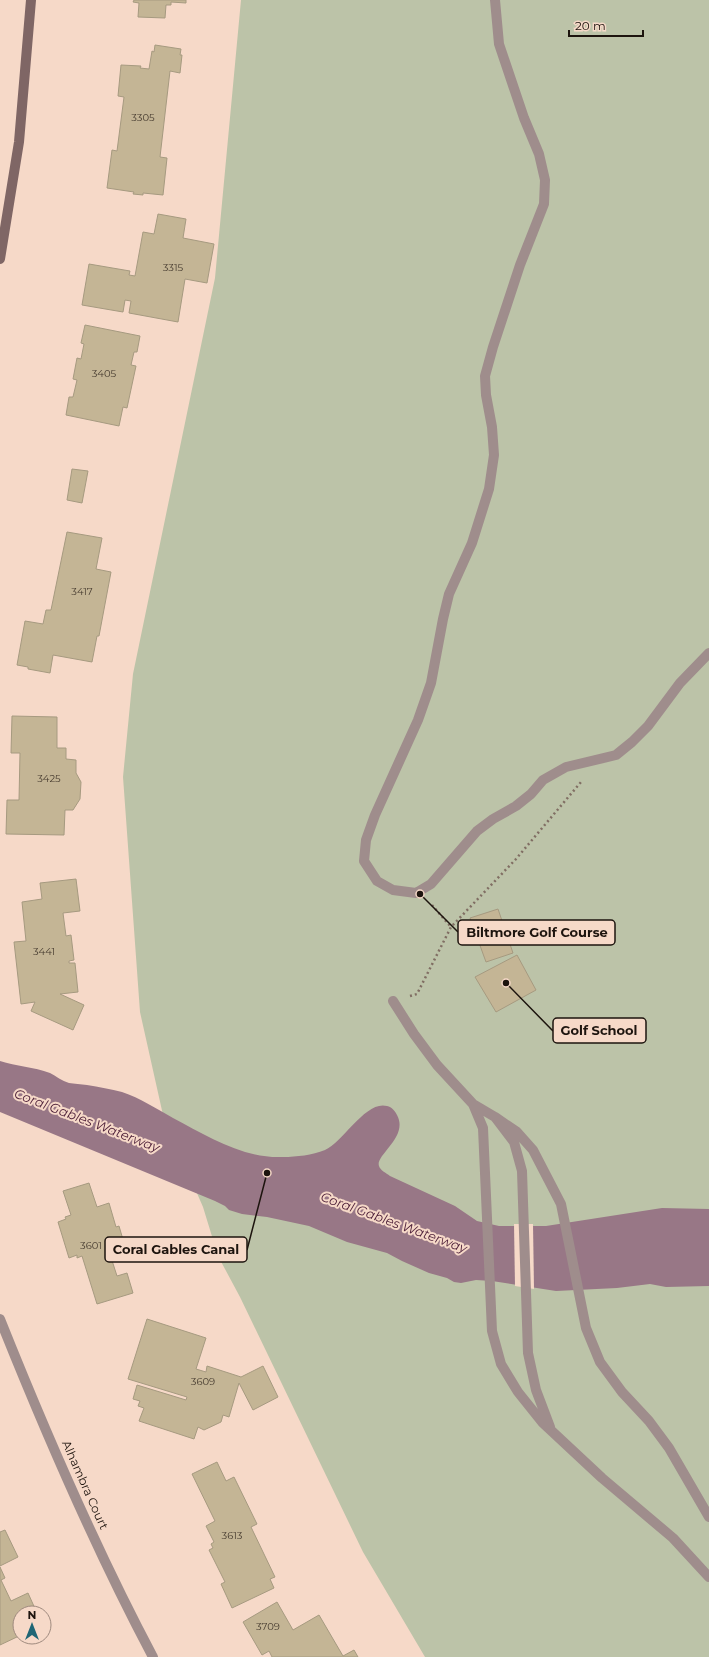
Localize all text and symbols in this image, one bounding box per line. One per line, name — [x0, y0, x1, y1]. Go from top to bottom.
scale bar — [569, 12, 643, 38]
text: 20 m — [575, 18, 606, 33]
house number: 3305 — [131, 111, 155, 124]
house number: 3315 — [163, 261, 184, 274]
house number: 3405 — [92, 367, 117, 380]
house number: 3417 — [71, 585, 93, 598]
house number: 3425 — [37, 772, 61, 785]
callout: Biltmore Golf Course — [458, 920, 615, 945]
text: Biltmore Golf Course — [466, 924, 608, 940]
house number: 3441 — [33, 945, 55, 958]
callout: Golf School — [553, 1018, 646, 1043]
text: Golf School — [560, 1022, 638, 1038]
water label: Coral Gables Waterway — [12, 1085, 163, 1155]
water label: Coral Gables Waterway — [319, 1188, 470, 1256]
callout: Coral Gables Canal — [105, 1237, 247, 1262]
house number: 3601 — [80, 1239, 102, 1252]
text: Coral Gables Canal — [113, 1241, 239, 1257]
house number: 3609 — [191, 1375, 215, 1388]
street label: Alhambra Court — [59, 1438, 112, 1532]
house number: 3613 — [222, 1529, 243, 1542]
north arrow — [12, 1605, 52, 1645]
text: N — [28, 1608, 36, 1622]
house number: 3709 — [256, 1620, 280, 1633]

